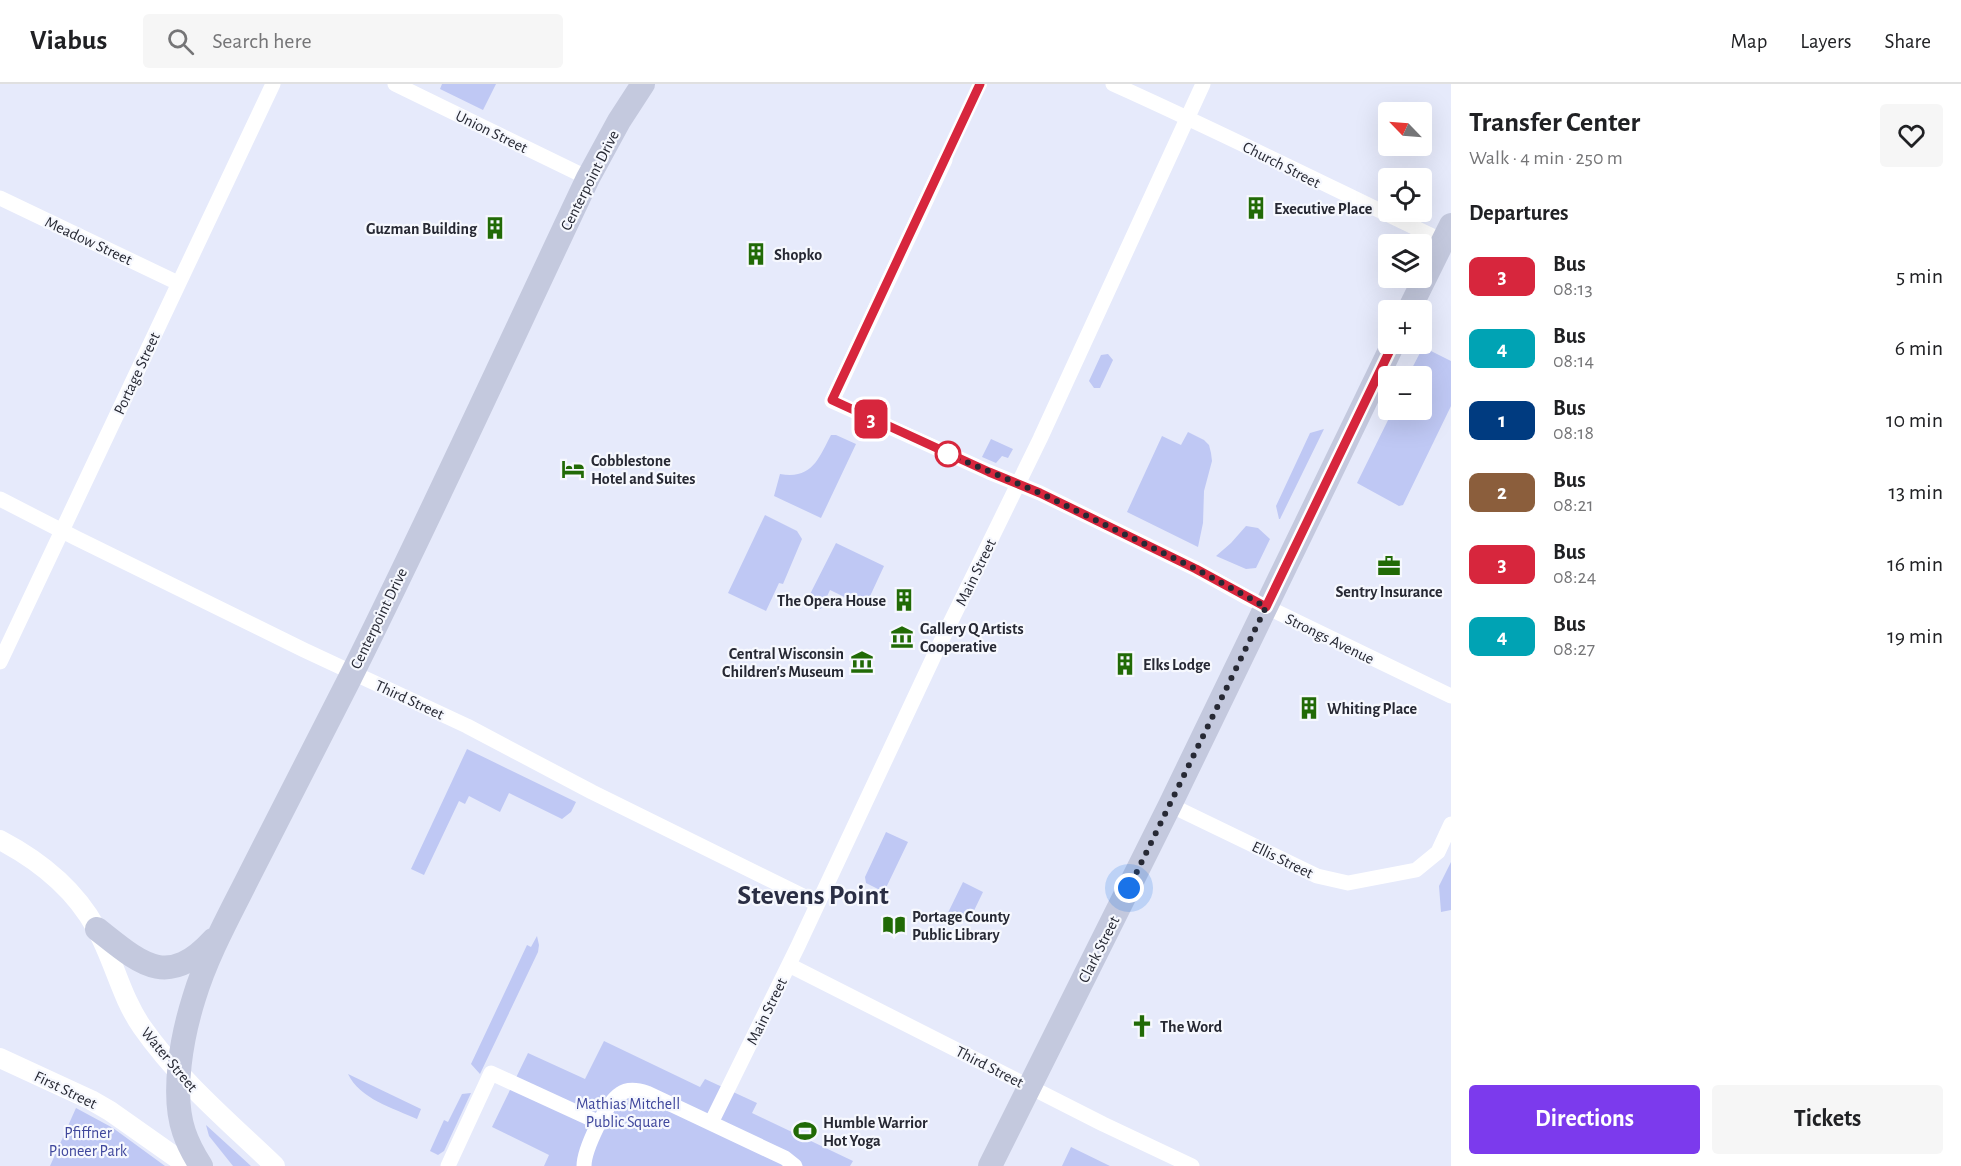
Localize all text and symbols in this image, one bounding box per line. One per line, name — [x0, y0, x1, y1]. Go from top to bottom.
search box — [143, 14, 563, 68]
icon: search — [164, 25, 197, 58]
text: Viabus — [30, 27, 107, 55]
text: Search here — [212, 30, 312, 52]
text: Map — [1731, 31, 1767, 52]
text: Layers — [1800, 31, 1851, 52]
text: Share — [1884, 31, 1931, 52]
north arrow — [1378, 102, 1432, 156]
map controls — [1378, 102, 1432, 420]
button: heart — [1880, 104, 1943, 167]
street label: Union Street — [453, 108, 530, 156]
text: Transfer Center — [1469, 109, 1640, 137]
street label: Centerpoint Drive — [558, 128, 622, 233]
street label: Church Street — [1240, 139, 1323, 191]
text: Walk · 4 min · 250 m — [1469, 148, 1623, 168]
button: locate — [1378, 168, 1432, 222]
building icon: Executive Place — [1243, 195, 1269, 221]
place label: Executive Place — [1274, 201, 1373, 217]
text: Departures — [1469, 202, 1569, 224]
street label: Meadow Street — [43, 214, 135, 268]
building icon: Guzman Building — [482, 215, 508, 241]
place label: Guzman Building — [366, 221, 478, 237]
button: layers — [1378, 234, 1432, 288]
building icon: Shopko — [743, 241, 769, 267]
place label: Shopko — [774, 247, 822, 263]
text: Bus — [1553, 253, 1586, 275]
text: 5 min — [1896, 265, 1943, 287]
text: 3 — [1497, 266, 1507, 287]
text: 08:13 — [1553, 279, 1593, 299]
button: + — [1378, 300, 1432, 354]
text: Bus — [1553, 325, 1586, 347]
street label: Portage Street — [111, 330, 163, 417]
text: 6 min — [1895, 337, 1943, 359]
text: 4 — [1497, 338, 1507, 359]
text: 08:14 — [1553, 351, 1594, 371]
button: − — [1378, 366, 1432, 420]
text: Bus — [1553, 397, 1586, 419]
line badge: 3 — [852, 400, 890, 438]
text: 3 — [866, 409, 876, 430]
text: 10 min — [1886, 409, 1943, 431]
text: 1 — [1498, 410, 1506, 431]
text: 08:18 — [1553, 423, 1594, 443]
unlabelled marker — [935, 441, 961, 467]
place label: Cobblestone Hotel and Suites — [591, 453, 696, 487]
hotel icon: Cobblestone Hotel and Suites — [560, 456, 586, 482]
text: Bus — [1553, 469, 1586, 491]
text: 13 min — [1888, 481, 1943, 503]
text: 2 — [1497, 482, 1507, 503]
text: 08:21 — [1553, 495, 1594, 515]
street label: Main Street — [953, 536, 999, 608]
text: Bus — [1553, 541, 1586, 563]
office icon: Sentry Insurance — [1376, 553, 1402, 579]
text: 16 min — [1887, 553, 1943, 575]
text: 3 — [1497, 554, 1507, 575]
street label: Centerpoint Drive — [348, 565, 410, 671]
text: 08:24 — [1553, 567, 1596, 587]
place label: Sentry Insurance — [1335, 584, 1443, 601]
building icon: The Opera House — [891, 587, 917, 613]
place label: The Opera House — [777, 593, 886, 609]
street label: Strongs Avenue — [1283, 610, 1377, 667]
text: Bus — [1553, 613, 1586, 635]
place label: Gallery Q Artists Cooperative — [920, 621, 1024, 655]
museum icon: Gallery Q Artists Cooperative — [889, 624, 915, 650]
text: 19 min — [1887, 625, 1943, 647]
text: 4 — [1497, 626, 1507, 647]
text: 08:27 — [1553, 639, 1595, 659]
place label: Central Wisconsin Children's Museum — [722, 646, 844, 680]
museum icon: Central Wisconsin Children's Museum — [849, 649, 875, 675]
building icon: Elks Lodge — [1112, 651, 1138, 677]
place label: Elks Lodge — [1143, 657, 1211, 673]
street label: Third Street — [373, 677, 446, 723]
building icon: Whiting Place — [1296, 695, 1322, 721]
place label: Whiting Place — [1327, 701, 1418, 717]
street label: Ellis Street — [1250, 838, 1316, 881]
your location — [1114, 873, 1144, 903]
district label: Stevens Point — [737, 882, 889, 910]
place label: Portage County Public Library — [912, 909, 1011, 944]
library icon: Portage County Public Library — [881, 912, 907, 938]
street label: Clark Street — [1075, 914, 1122, 985]
street label: Main Street — [744, 975, 790, 1047]
church icon: The Word — [1129, 1013, 1155, 1039]
place label: The Word — [1160, 1019, 1223, 1035]
street label: Water Street — [138, 1024, 201, 1095]
street label: Third Street — [953, 1043, 1026, 1091]
street label: First Street — [32, 1068, 99, 1112]
button: Directions — [1469, 1085, 1700, 1154]
button: Tickets — [1712, 1085, 1943, 1154]
park label: Mathias Mitchell Public Square — [576, 1096, 680, 1130]
place label: Humble Warrior Hot Yoga — [823, 1115, 928, 1149]
sports icon: Humble Warrior Hot Yoga — [792, 1118, 818, 1144]
park label: Pfiffner Pioneer Park — [49, 1125, 128, 1159]

